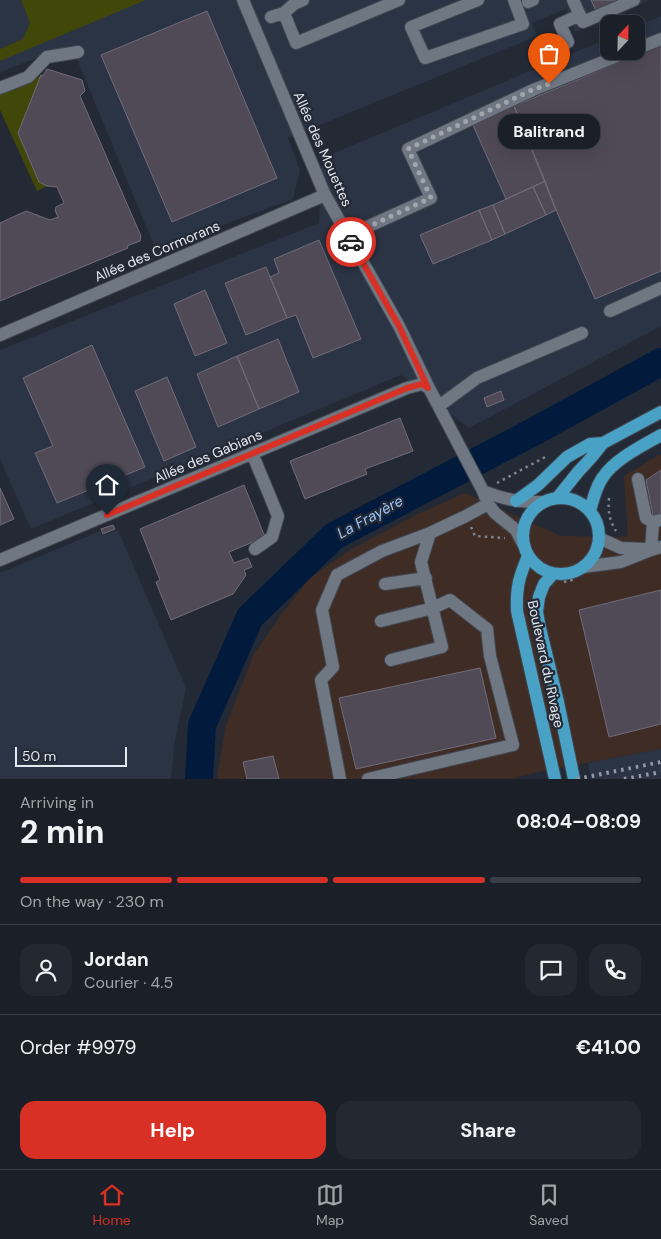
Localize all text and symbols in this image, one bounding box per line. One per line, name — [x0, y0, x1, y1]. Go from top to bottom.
north arrow — [600, 15, 645, 60]
map controls — [600, 15, 645, 60]
pin — [528, 33, 570, 84]
icon: bag — [535, 40, 563, 68]
street label: Allée des Mouettes — [290, 89, 356, 209]
callout: Balitrand — [498, 114, 600, 149]
text: Balitrand — [513, 121, 585, 142]
street label: Allée des Cormorans — [91, 216, 223, 286]
courier — [326, 217, 376, 267]
icon: car — [337, 228, 365, 256]
street label: Allée des Gabians — [151, 425, 265, 487]
pin — [86, 464, 128, 515]
icon: home — [93, 471, 121, 499]
water label: La Frayère — [333, 490, 407, 543]
street label: Boulevard du Rivage — [524, 599, 568, 729]
scale bar — [15, 744, 128, 767]
text: 50 m — [22, 747, 56, 765]
text: Arriving in — [20, 792, 94, 813]
text: 08:04–08:09 — [516, 809, 641, 834]
text: 2 min — [20, 811, 105, 853]
text: On the way · 230 m — [20, 891, 164, 912]
button: person — [20, 944, 72, 996]
button: chat — [525, 944, 577, 996]
button: phone — [589, 944, 641, 996]
text: Jordan — [84, 947, 149, 972]
text: Courier · 4.5 — [84, 972, 173, 993]
text: Order #9979 — [20, 1035, 136, 1060]
text: €41.00 — [576, 1035, 641, 1060]
button: Help — [20, 1101, 326, 1159]
button: Share — [336, 1101, 641, 1159]
tab: Home — [93, 1181, 131, 1229]
tab: Map — [316, 1181, 344, 1229]
tab: Saved — [529, 1181, 568, 1229]

